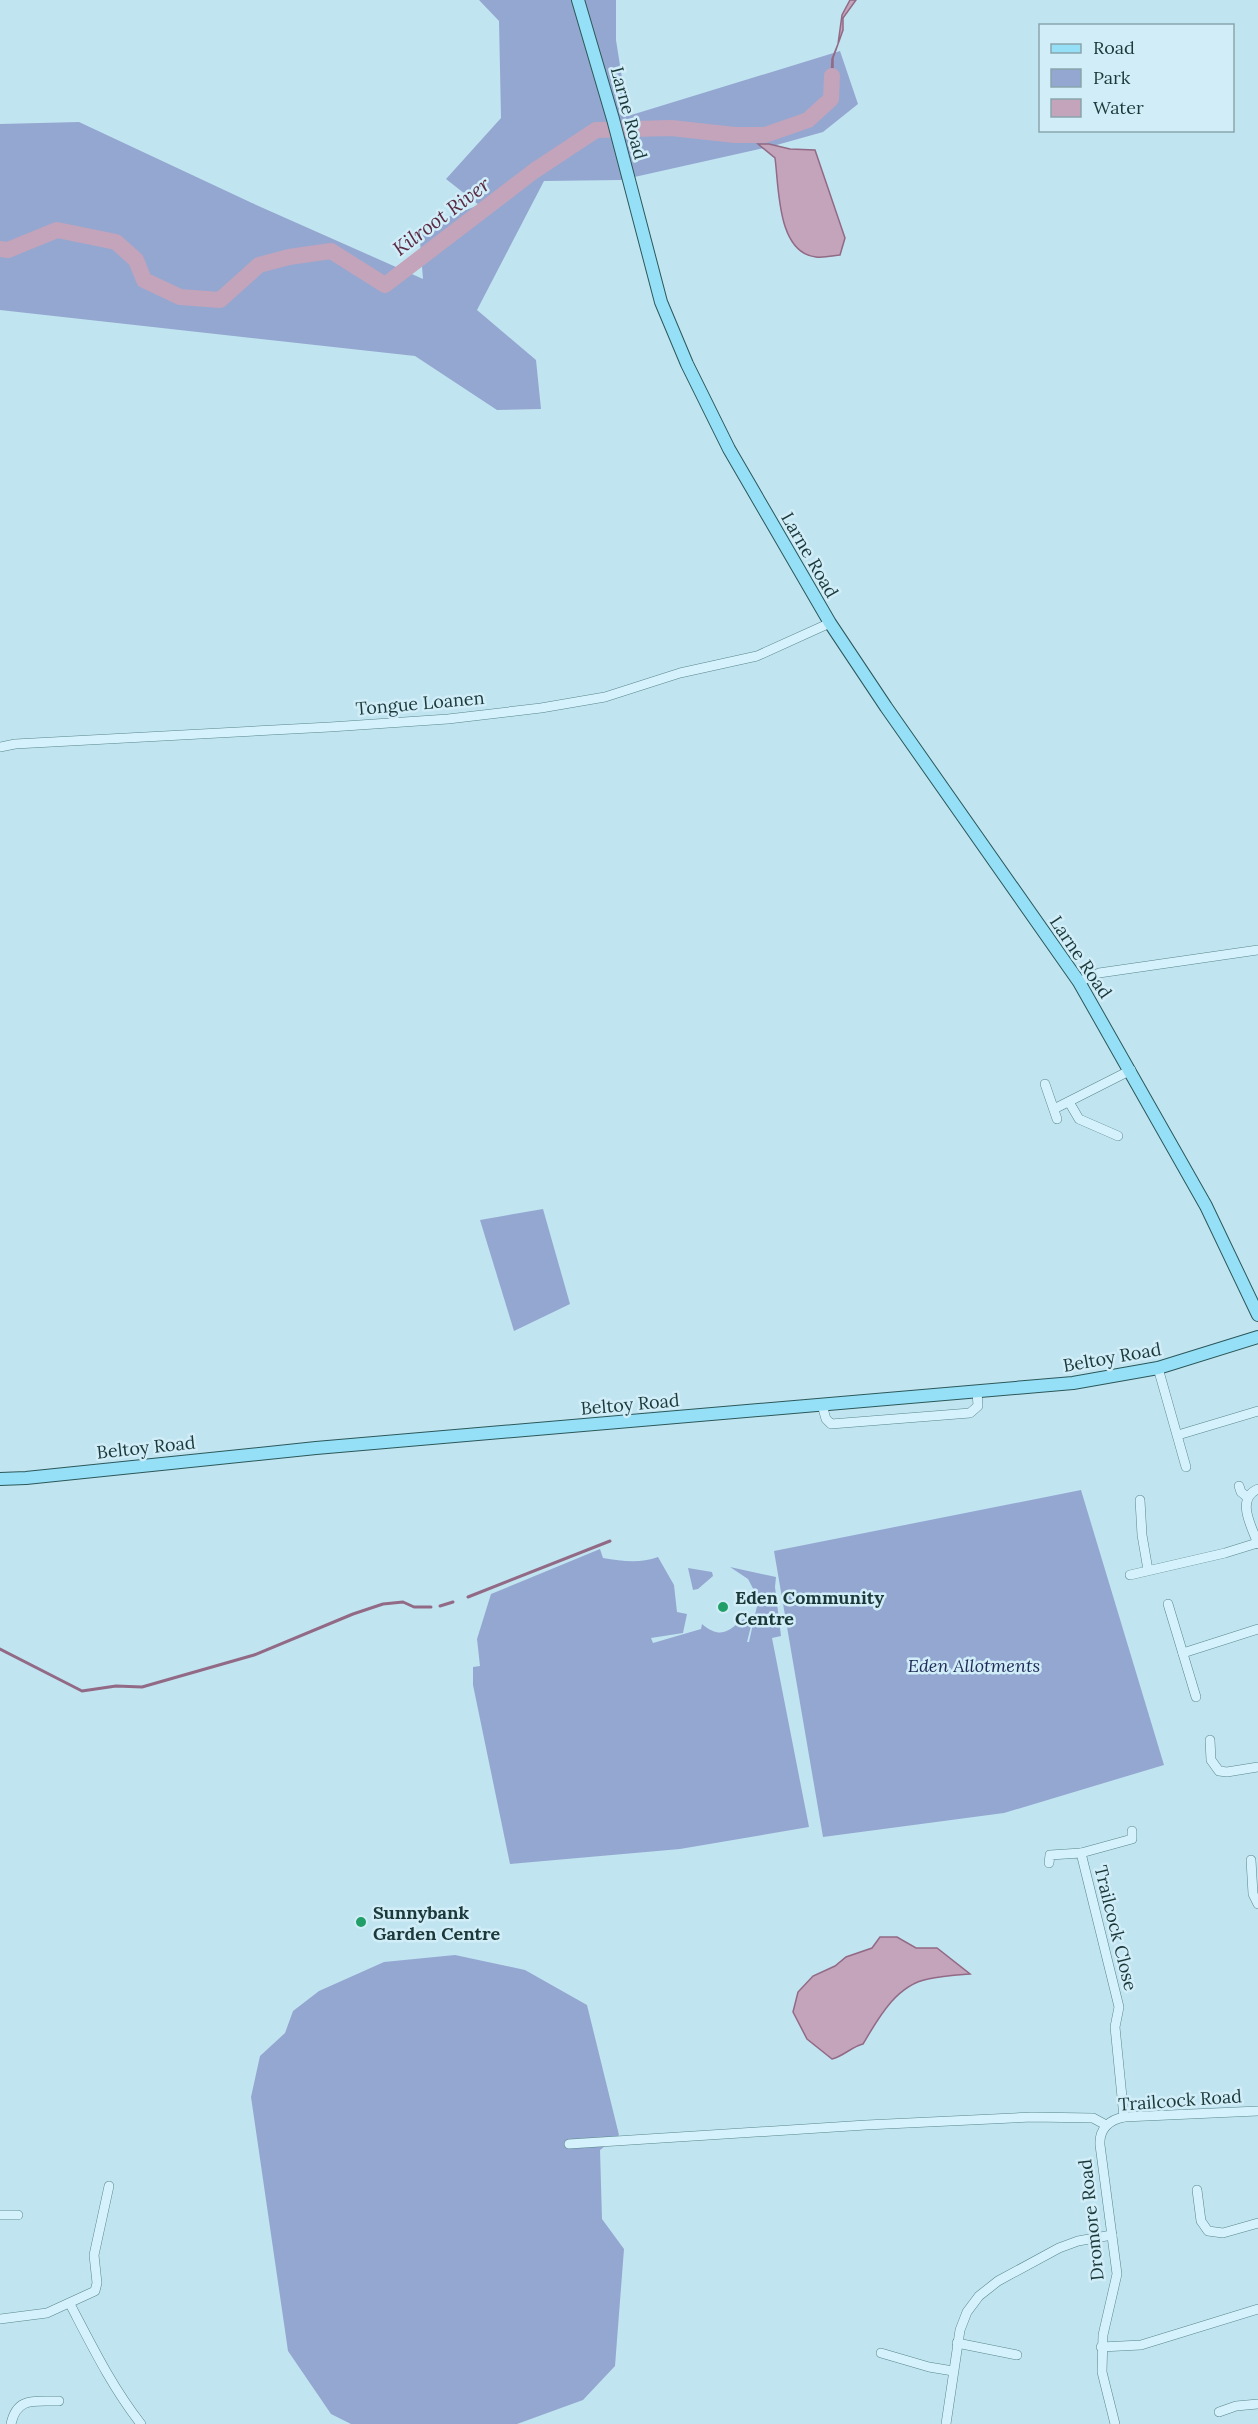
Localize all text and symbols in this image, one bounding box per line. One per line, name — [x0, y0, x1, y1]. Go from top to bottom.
legend — [1039, 24, 1234, 132]
text: Road — [1093, 36, 1135, 59]
street label: Larne Road — [606, 64, 652, 162]
text: Park — [1093, 66, 1131, 89]
text: Water — [1093, 96, 1144, 119]
water label: Kilroot River — [387, 171, 495, 261]
street label: Larne Road — [776, 508, 844, 602]
street label: Tongue Loanen — [355, 686, 485, 720]
street label: Larne Road — [1045, 911, 1117, 1003]
street label: Beltoy Road — [1061, 1337, 1163, 1377]
street label: Beltoy Road — [580, 1388, 681, 1420]
street label: Beltoy Road — [95, 1430, 197, 1464]
place label: Eden Community Centre — [735, 1586, 884, 1630]
marker: Eden Community Centre — [716, 1600, 730, 1614]
park label: Eden Allotments — [908, 1654, 1040, 1677]
street label: Trailcock Close — [1089, 1863, 1143, 1993]
place label: Sunnybank Garden Centre — [373, 1901, 501, 1945]
marker: Sunnybank Garden Centre — [354, 1915, 368, 1929]
street label: Trailcock Road — [1117, 2084, 1243, 2116]
street label: Dromore Road — [1073, 2158, 1109, 2282]

